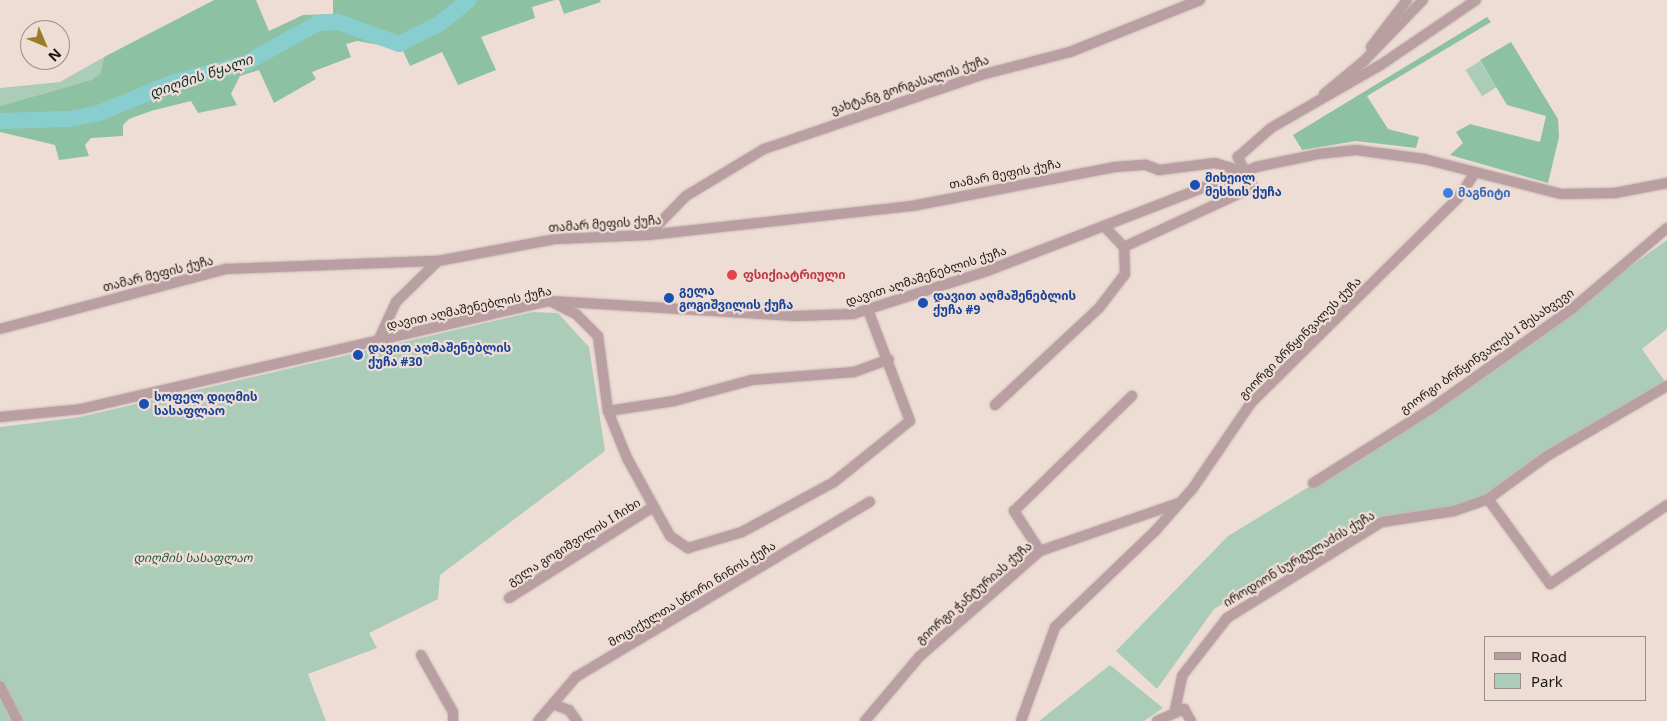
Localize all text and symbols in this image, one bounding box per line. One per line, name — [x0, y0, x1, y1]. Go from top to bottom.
north arrow — [20, 20, 70, 70]
text: N — [45, 45, 66, 66]
water label: დიღმის წყალი — [147, 50, 255, 102]
street label: ვახტანგ გორგასალის ქუჩა — [829, 53, 991, 117]
street label: თამარ მეფის ქუჩა — [948, 156, 1062, 192]
place label: მიხეილ მესხის ქუჩა — [1205, 171, 1282, 199]
marker: მიხეილ მესხის ქუჩა — [1189, 179, 1201, 191]
place label: მაგნიტი — [1458, 186, 1511, 200]
marker: მაგნიტი — [1442, 187, 1454, 199]
street label: თამარ მეფის ქუჩა — [548, 213, 662, 235]
street label: დავით აღმაშენებლის ქუჩა — [844, 243, 1008, 309]
street label: თამარ მეფის ქუჩა — [101, 253, 215, 295]
marker: ფსიქიატრიული — [725, 268, 739, 282]
place label: ფსიქიატრიული — [743, 268, 845, 282]
street label: გიორგი ბრწყინვალეს ქუჩა — [1236, 274, 1364, 402]
street label: დავით აღმაშენებლის ქუჩა — [385, 283, 553, 333]
place label: გელა გოგიშვილის ქუჩა — [679, 284, 793, 312]
street label: გიორგი ბრწყინვალეს I შესახვევი — [1397, 285, 1577, 417]
place label: დავით აღმაშენებლის ქუჩა #9 — [933, 289, 1076, 317]
marker: გელა გოგიშვილის ქუჩა — [663, 292, 675, 304]
marker: დავით აღმაშენებლის ქუჩა #9 — [917, 297, 929, 309]
place label: დავით აღმაშენებლის ქუჩა #30 — [368, 341, 511, 369]
marker: დავით აღმაშენებლის ქუჩა #30 — [352, 349, 364, 361]
place label: სოფელ დიღმის სასაფლაო — [154, 390, 258, 418]
marker: სოფელ დიღმის სასაფლაო — [138, 398, 150, 410]
street label: გელა გოგიშვილის I ჩიხი — [505, 495, 643, 589]
street label: იროდიონ სურგულაძის ქუჩა — [1221, 508, 1377, 610]
street label: მოციქულთა სწორი ნინოს ქუჩა — [606, 538, 778, 650]
street label: გიორგი ჭანტურიას ქუჩა — [913, 539, 1035, 647]
park label: დიღმის სასაფლაო — [134, 551, 252, 565]
legend — [1484, 636, 1647, 701]
text: Road — [1531, 646, 1567, 666]
text: Park — [1531, 671, 1563, 691]

